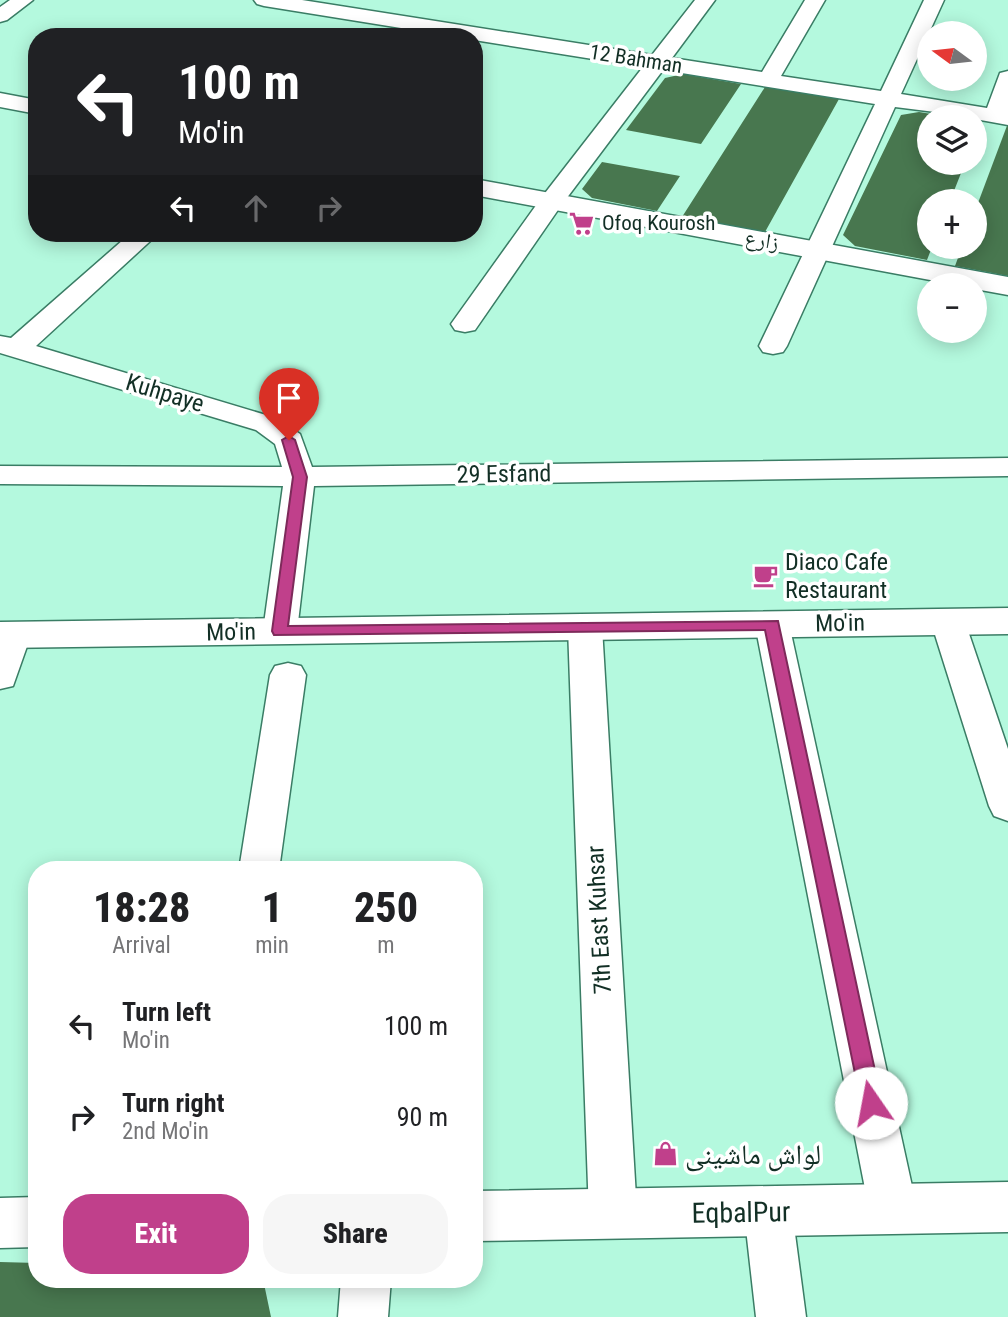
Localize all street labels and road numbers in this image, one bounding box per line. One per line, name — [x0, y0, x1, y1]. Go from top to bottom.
street label: 12 Bahman — [588, 40, 684, 78]
street label: زارع — [743, 225, 781, 256]
street label: Kuhpaye — [123, 368, 207, 418]
street label: 29 Esfand — [456, 459, 552, 489]
street label: Mo'in — [815, 609, 865, 637]
street label: Mo'in — [206, 618, 256, 646]
street label: 7th East Kuhsar — [581, 845, 617, 995]
street label: EqbalPur — [691, 1195, 791, 1230]

